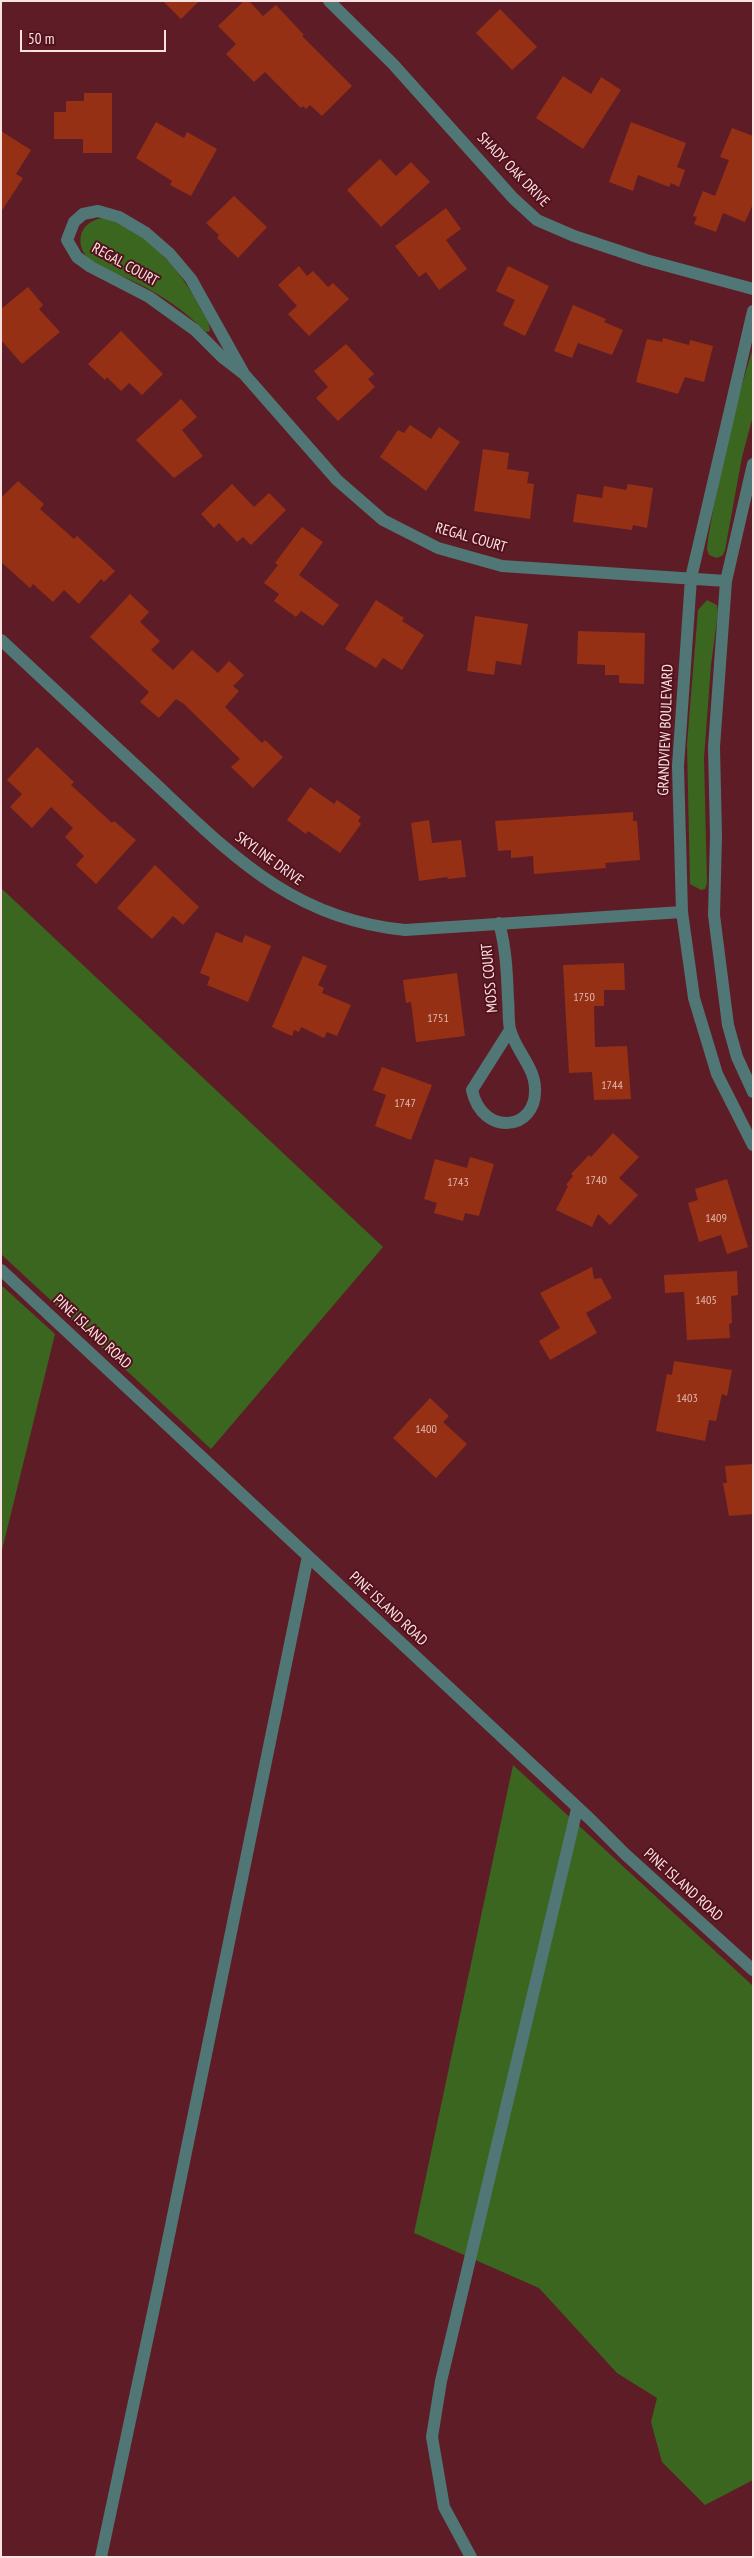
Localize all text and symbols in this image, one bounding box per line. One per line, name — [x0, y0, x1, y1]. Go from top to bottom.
scale bar — [22, 20, 169, 52]
text: 50 m — [28, 29, 54, 48]
street label: SHADY OAK DRIVE — [473, 129, 553, 211]
street label: REGAL COURT — [89, 239, 161, 291]
street label: REGAL COURT — [433, 519, 509, 557]
street label: GRANDVIEW BOULEVARD — [655, 664, 677, 796]
street label: SKYLINE DRIVE — [231, 828, 307, 890]
street label: MOSS COURT — [478, 943, 502, 1013]
house number: 1750 — [573, 991, 595, 1005]
house number: 1751 — [427, 1012, 449, 1026]
house number: 1744 — [601, 1079, 623, 1093]
house number: 1747 — [394, 1097, 416, 1111]
house number: 1740 — [585, 1174, 607, 1188]
house number: 1743 — [447, 1176, 469, 1190]
house number: 1409 — [705, 1212, 727, 1226]
street label: PINE ISLAND ROAD — [49, 1291, 135, 1373]
house number: 1405 — [695, 1294, 717, 1308]
house number: 1403 — [676, 1392, 698, 1406]
house number: 1400 — [415, 1423, 437, 1437]
street label: PINE ISLAND ROAD — [345, 1568, 431, 1650]
street label: PINE ISLAND ROAD — [640, 1845, 726, 1925]

